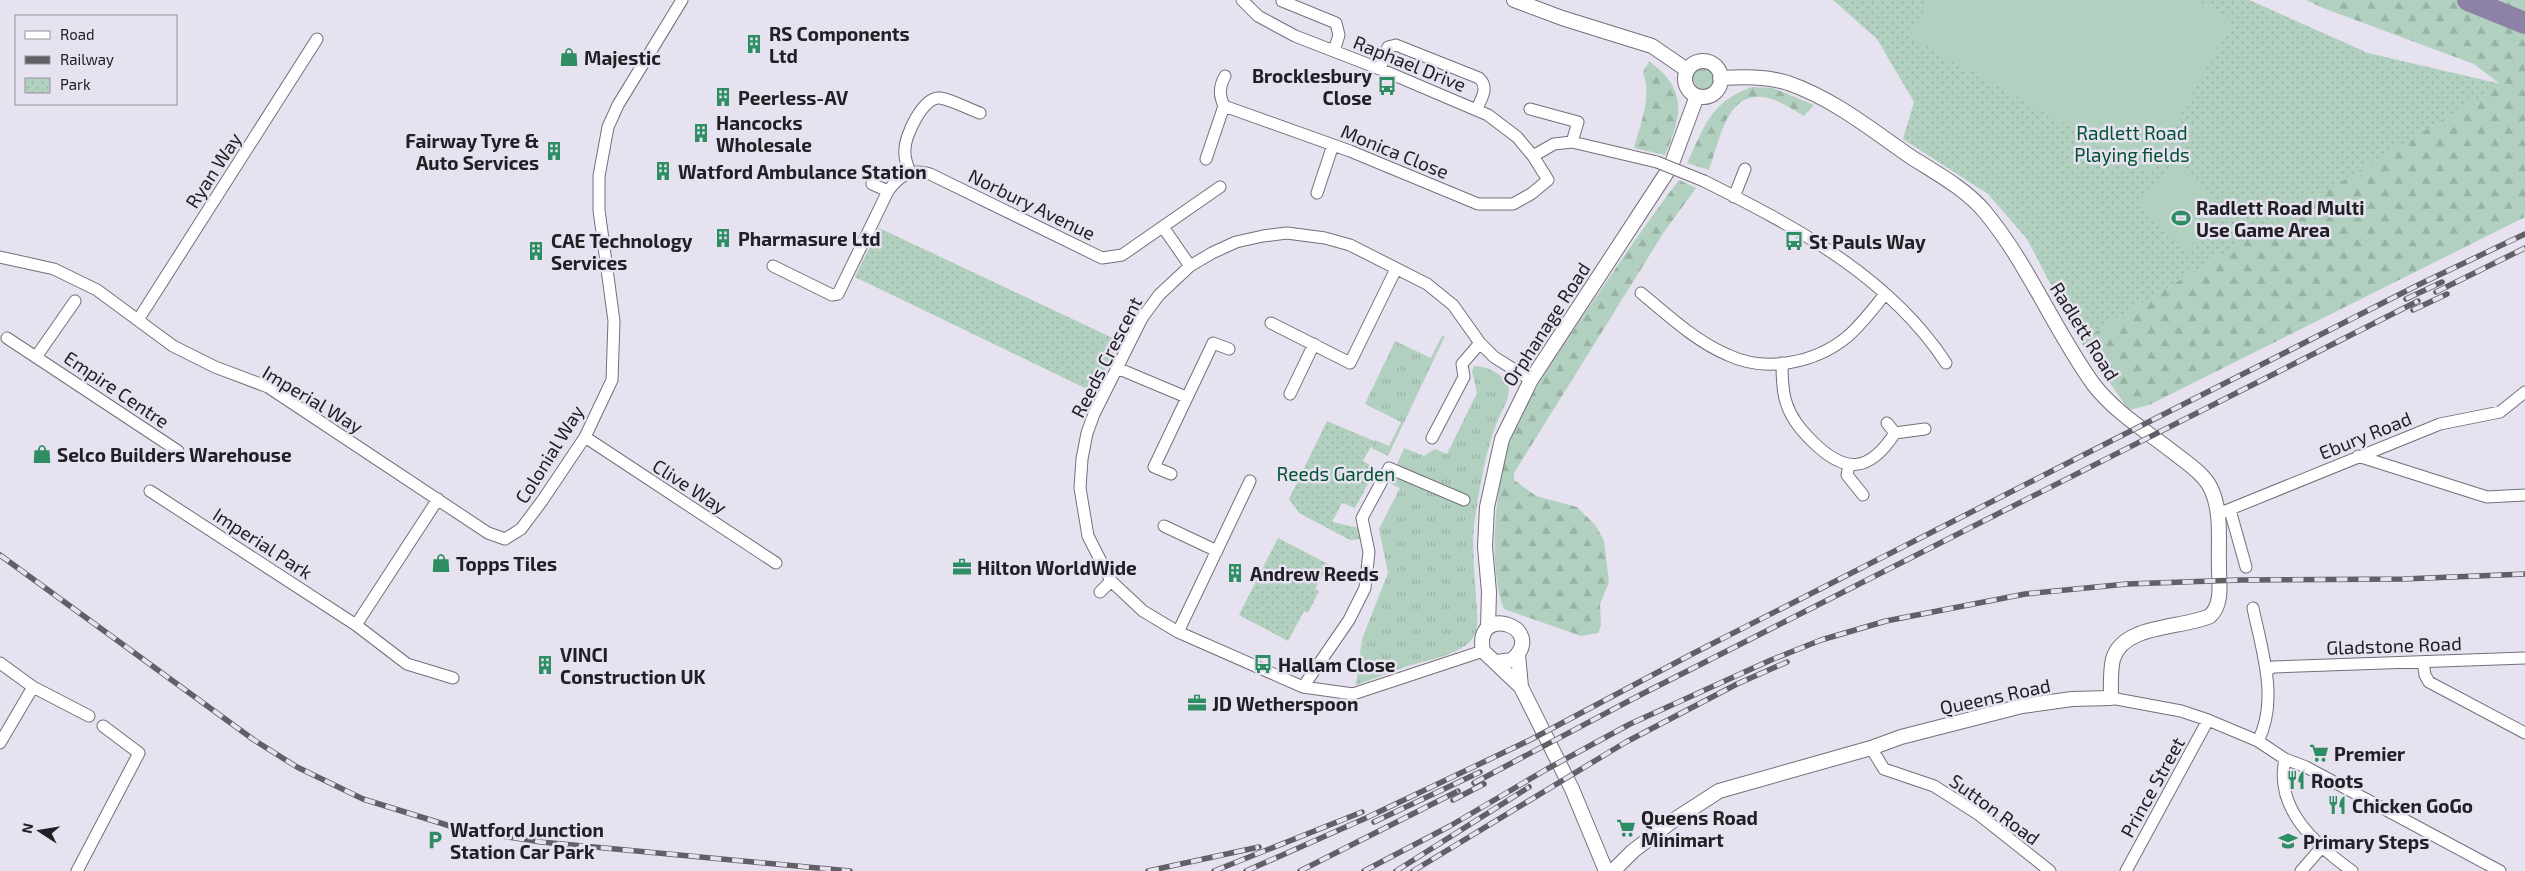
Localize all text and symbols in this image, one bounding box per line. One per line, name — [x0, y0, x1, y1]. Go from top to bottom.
legend — [15, 15, 178, 105]
place label: RS Components Ltd — [769, 22, 910, 67]
text: Road — [60, 25, 95, 43]
street label: Raphael Drive — [1350, 30, 1470, 96]
building icon: RS Components Ltd — [743, 33, 765, 55]
shop icon: Majestic — [558, 46, 580, 68]
place label: Majestic — [584, 46, 661, 69]
text: Railway — [60, 50, 114, 68]
place label: Brocklesbury Close — [1252, 64, 1372, 109]
text: Park — [60, 75, 91, 93]
bus stop icon: Brocklesbury Close — [1376, 75, 1398, 97]
building icon: Peerless-AV — [712, 86, 734, 108]
place label: Peerless-AV — [738, 86, 849, 109]
place label: Hancocks Wholesale — [716, 111, 812, 156]
street label: Monica Close — [1338, 119, 1452, 183]
park label: Radlett Road Playing fields — [2074, 121, 2190, 166]
building icon: Hancocks Wholesale — [690, 122, 712, 144]
street label: Ryan Way — [180, 128, 246, 212]
place label: Fairway Tyre & Auto Services — [405, 129, 539, 174]
building icon: Fairway Tyre & Auto Services — [543, 140, 565, 162]
building icon: Watford Ambulance Station — [652, 160, 674, 182]
place label: Watford Ambulance Station — [678, 160, 927, 183]
street label: Norbury Avenue — [965, 163, 1099, 245]
place label: Radlett Road Multi Use Game Area — [2196, 196, 2364, 241]
sports icon: Radlett Road Multi Use Game Area — [2170, 207, 2192, 229]
building icon: Pharmasure Ltd — [712, 227, 734, 249]
place label: Pharmasure Ltd — [738, 227, 881, 250]
place label: CAE Technology Services — [551, 229, 693, 274]
bus stop icon: St Pauls Way — [1783, 230, 1805, 252]
place label: St Pauls Way — [1809, 230, 1926, 254]
building icon: CAE Technology Services — [525, 240, 547, 262]
street label: Orphanage Road — [1497, 258, 1595, 390]
street label: Radlett Road — [2046, 278, 2124, 384]
street label: Reeds Crescent — [1066, 293, 1146, 421]
street label: Empire Centre — [60, 345, 174, 433]
street label: Imperial Way — [259, 360, 367, 438]
street label: Colonial Way — [510, 401, 588, 507]
street label: Ebury Road — [2315, 406, 2415, 464]
shop icon: Selco Builders Warehouse — [31, 443, 53, 465]
place label: Selco Builders Warehouse — [57, 443, 292, 466]
street label: Clive Way — [649, 454, 731, 518]
park label: Reeds Garden — [1277, 462, 1395, 485]
street label: Imperial Park — [209, 502, 317, 584]
shop icon: Topps Tiles — [430, 552, 452, 574]
place label: Topps Tiles — [456, 552, 557, 575]
office icon: Hilton WorldWide — [951, 556, 973, 578]
place label: Hilton WorldWide — [977, 556, 1137, 579]
building icon: Andrew Reeds — [1224, 562, 1246, 584]
place label: Andrew Reeds — [1250, 562, 1379, 585]
street label: Gladstone Road — [2326, 631, 2462, 659]
place label: VINCI Construction UK — [560, 643, 706, 688]
bus stop icon: Hallam Close — [1252, 653, 1274, 675]
place label: Hallam Close — [1278, 653, 1396, 676]
building icon: VINCI Construction UK — [534, 654, 556, 676]
street label: Queens Road — [1938, 673, 2052, 719]
office icon: JD Wetherspoon — [1186, 692, 1208, 714]
place label: JD Wetherspoon — [1212, 692, 1358, 715]
street label: Prince Street — [2115, 733, 2189, 841]
supermarket icon: Premier — [2308, 742, 2330, 764]
place label: Premier — [2334, 742, 2405, 765]
street label: Sutton Road — [1945, 769, 2045, 849]
restaurant icon: Roots — [2285, 769, 2307, 791]
place label: Roots — [2311, 769, 2363, 792]
restaurant icon: Chicken GoGo — [2326, 794, 2348, 816]
place label: Chicken GoGo — [2352, 794, 2473, 817]
north arrow — [15, 806, 65, 856]
place label: Queens Road Minimart — [1641, 806, 1758, 851]
supermarket icon: Queens Road Minimart — [1615, 817, 1637, 839]
place label: Watford Junction Station Car Park — [450, 818, 604, 863]
text: N — [17, 821, 36, 835]
parking icon: Watford Junction Station Car Park — [424, 829, 446, 851]
school or university icon: Primary Steps — [2277, 830, 2299, 852]
place label: Primary Steps — [2303, 830, 2429, 854]

